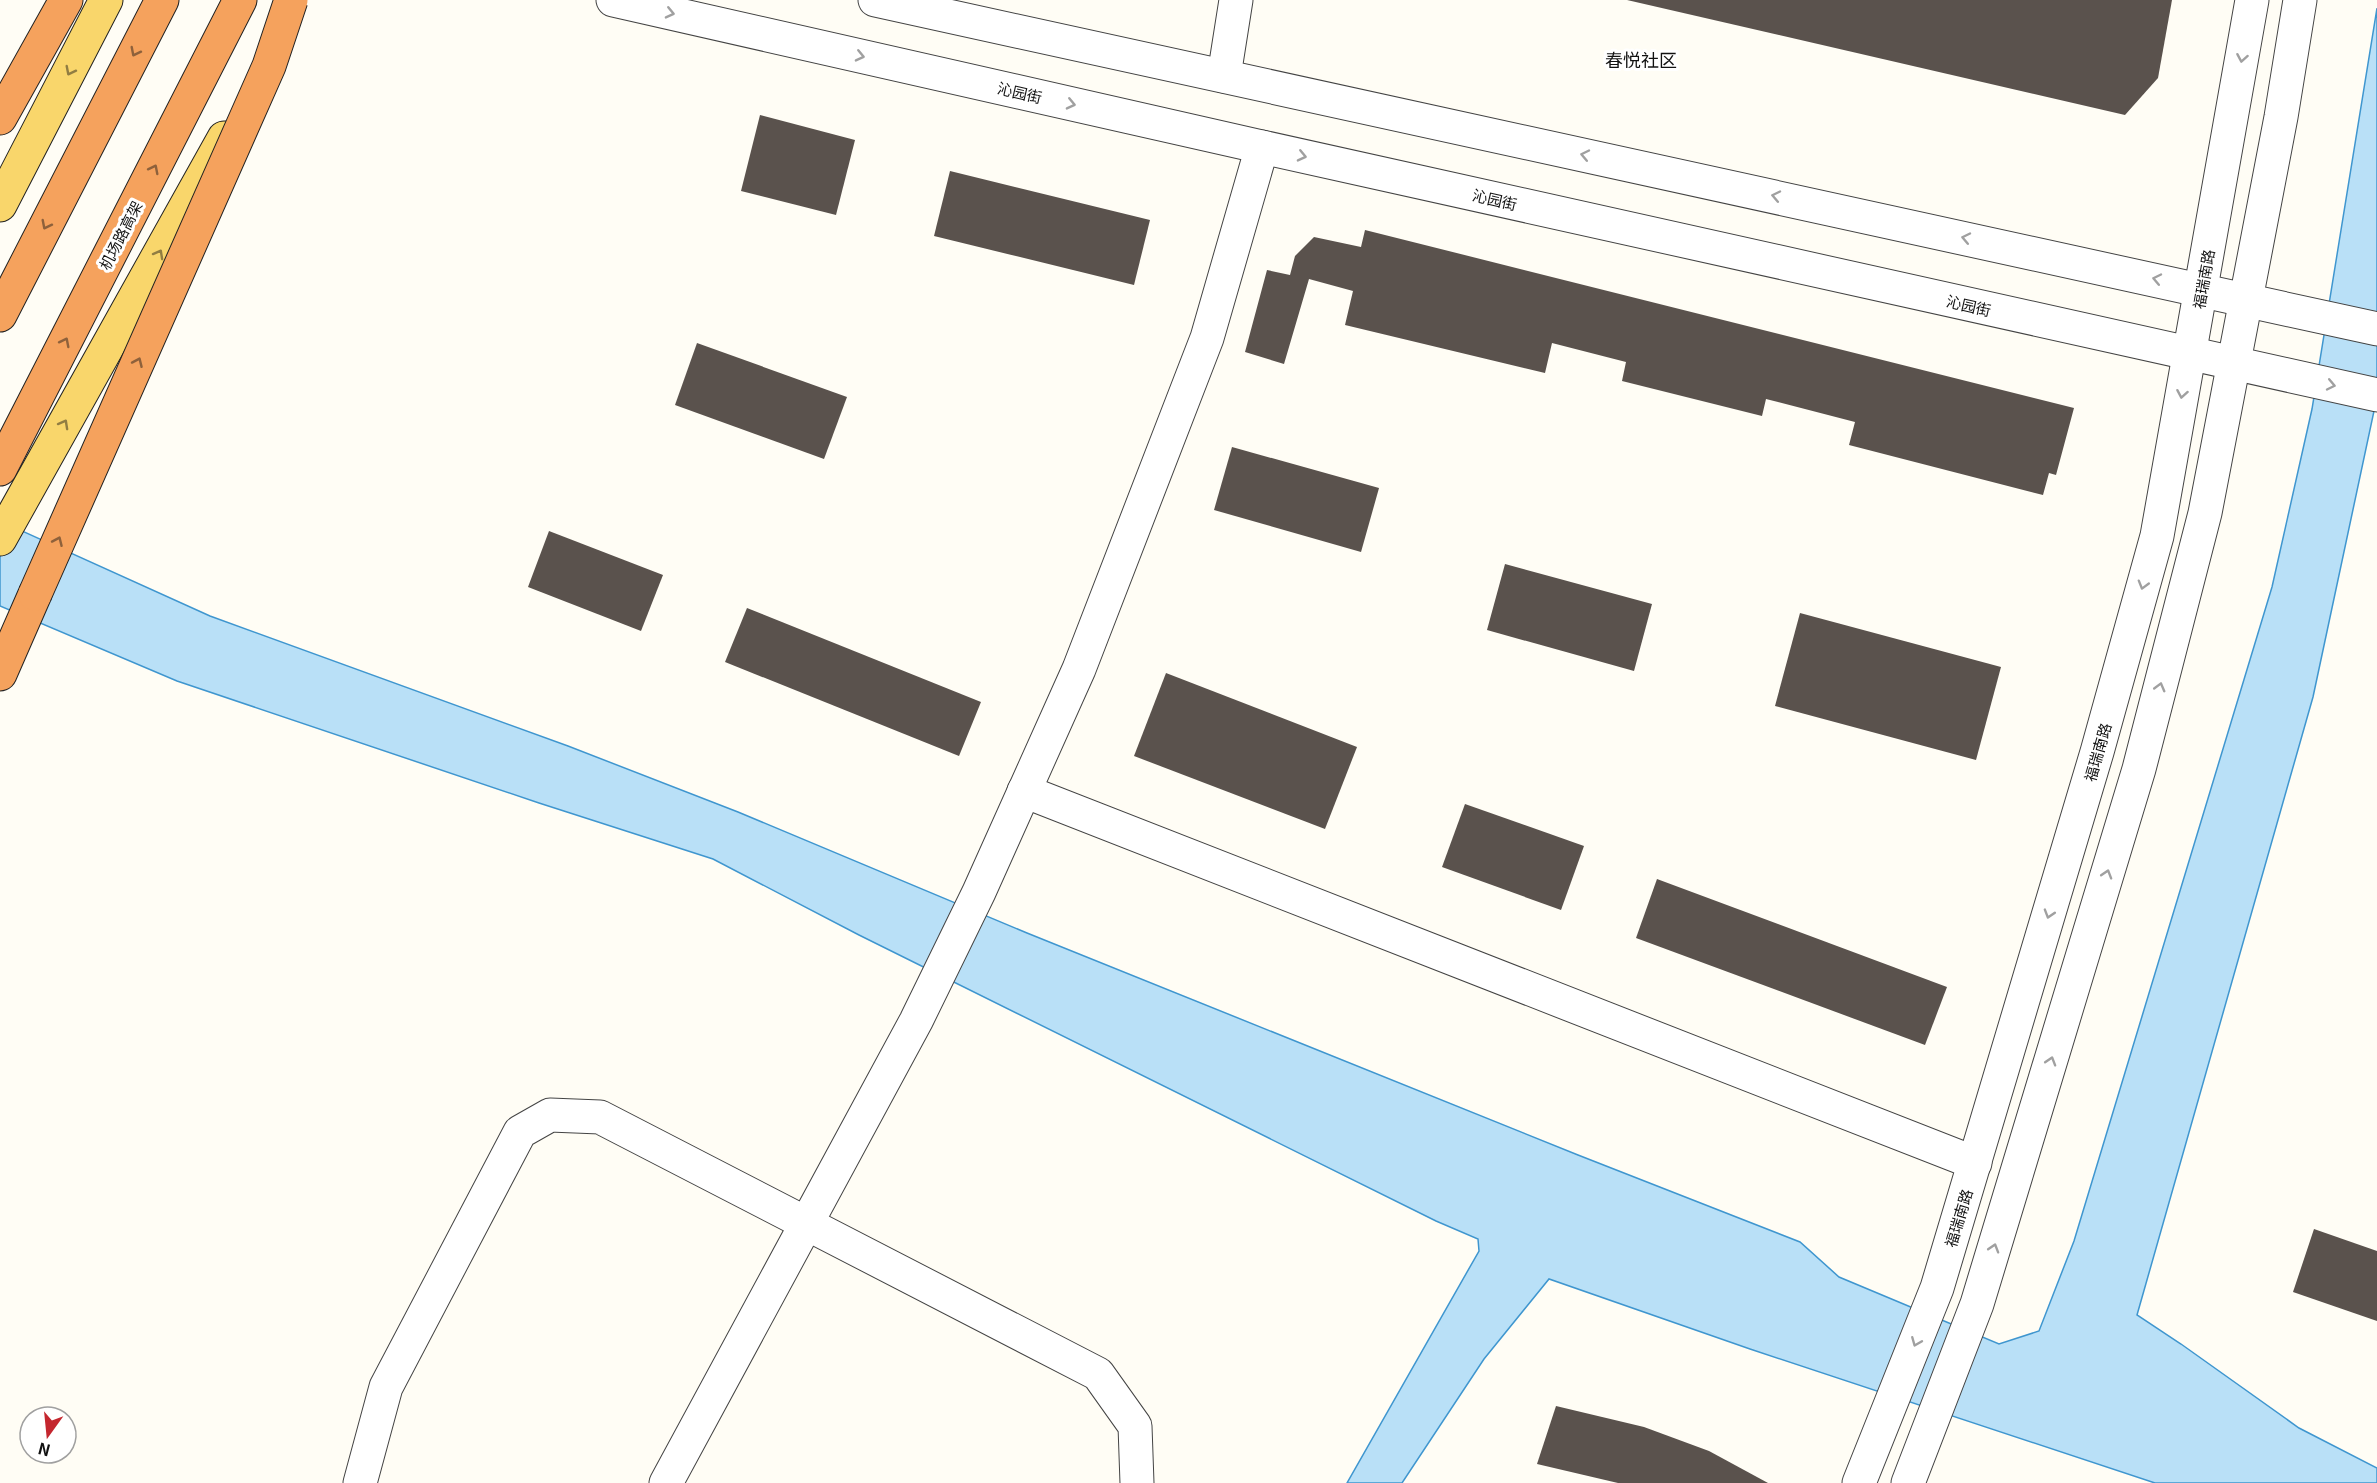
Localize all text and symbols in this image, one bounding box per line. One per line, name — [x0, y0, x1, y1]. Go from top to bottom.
one-way arrow — [665, 6, 675, 19]
one-way arrow — [131, 46, 143, 57]
district label: 春悦社区 — [1605, 46, 1677, 72]
one-way arrow — [855, 49, 865, 62]
one-way arrow — [2236, 52, 2249, 62]
one-way arrow — [66, 64, 77, 75]
street label: 沁园街 — [996, 77, 1044, 107]
one-way arrow — [1065, 96, 1075, 109]
one-way arrow — [1297, 149, 1307, 162]
one-way arrow — [1580, 149, 1590, 162]
one-way arrow — [147, 164, 158, 175]
street label: 沁园街 — [1471, 184, 1519, 214]
one-way arrow — [1771, 191, 1781, 204]
street label: 机场路高架 — [94, 197, 146, 273]
one-way arrow — [42, 219, 53, 230]
one-way arrow — [1961, 232, 1971, 245]
street label: 福瑞南路 — [2187, 248, 2219, 310]
one-way arrow — [152, 250, 163, 260]
one-way arrow — [2152, 274, 2162, 287]
street label: 沁园街 — [1945, 290, 1993, 320]
one-way arrow — [58, 338, 69, 349]
one-way arrow — [130, 358, 142, 369]
one-way arrow — [2326, 377, 2336, 390]
one-way arrow — [2176, 389, 2189, 399]
one-way arrow — [57, 420, 68, 430]
one-way arrow — [51, 536, 63, 547]
one-way arrow — [2138, 580, 2151, 590]
one-way arrow — [2153, 682, 2165, 693]
street label: 福瑞南路 — [2079, 720, 2115, 784]
one-way arrow — [2100, 869, 2112, 880]
one-way arrow — [2044, 908, 2056, 919]
one-way arrow — [2044, 1056, 2056, 1067]
street label: 福瑞南路 — [1939, 1186, 1977, 1250]
one-way arrow — [1987, 1243, 1999, 1254]
one-way arrow — [1911, 1336, 1923, 1347]
north arrow — [18, 1405, 78, 1465]
text: N — [35, 1437, 53, 1464]

